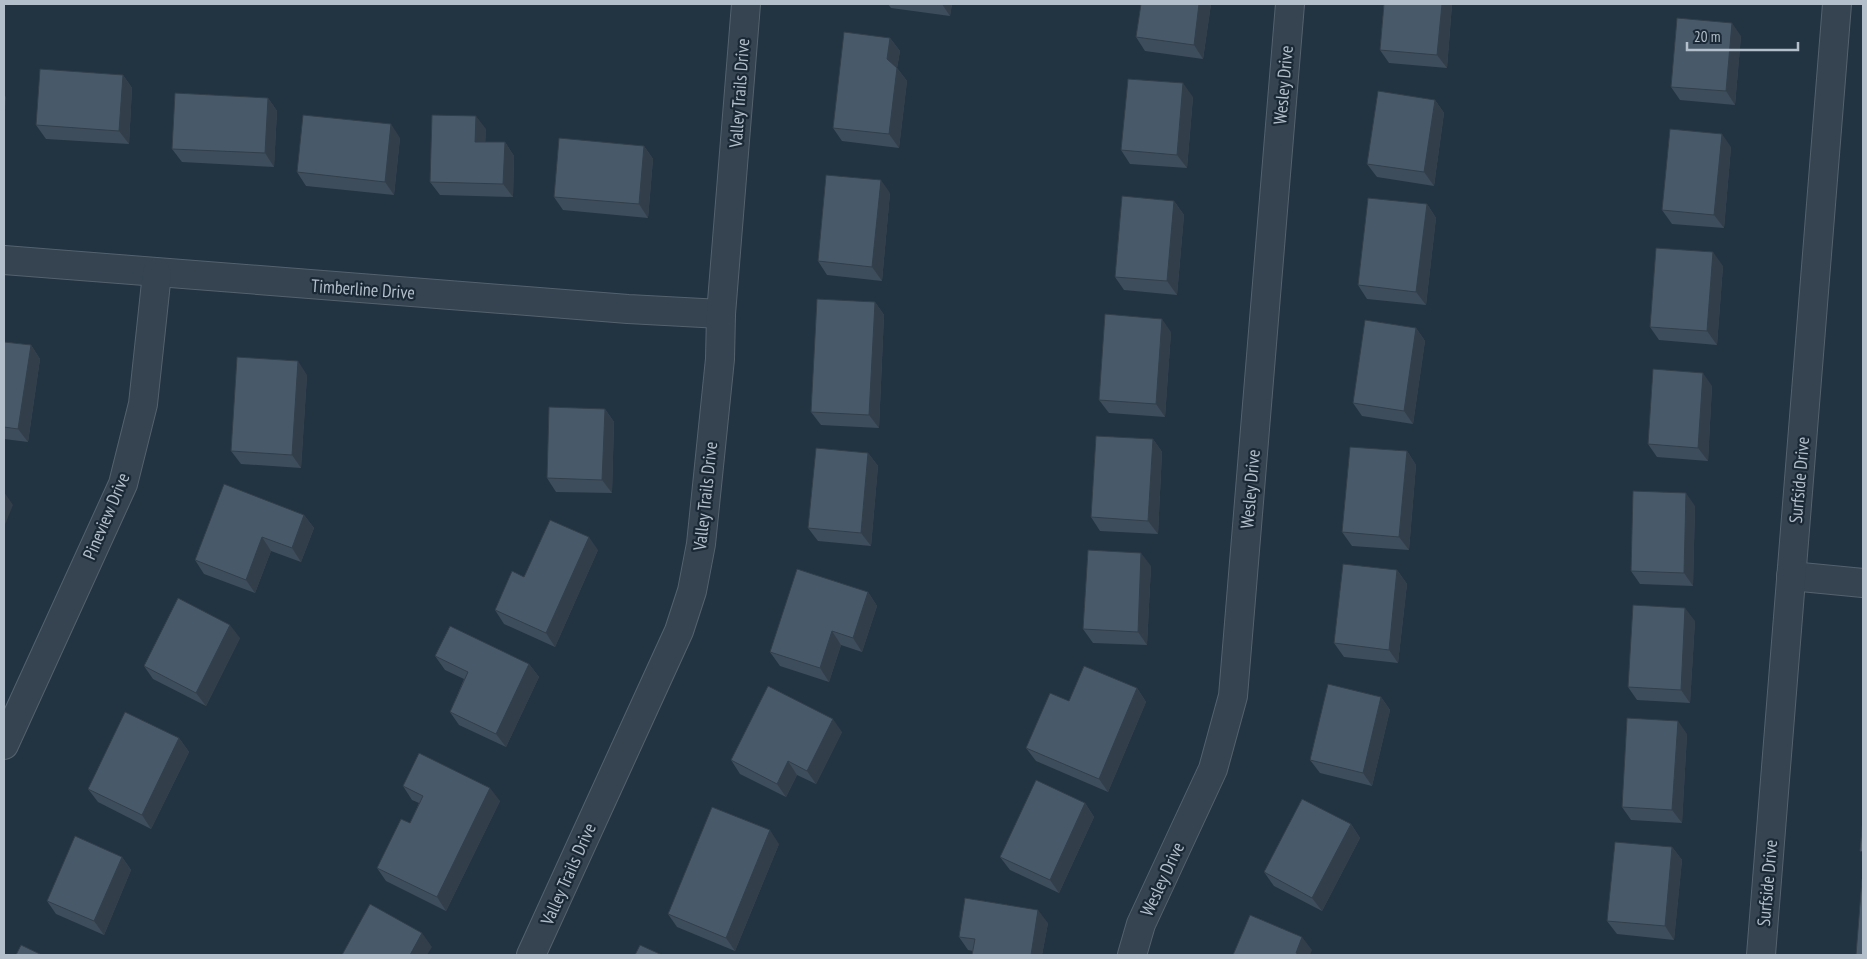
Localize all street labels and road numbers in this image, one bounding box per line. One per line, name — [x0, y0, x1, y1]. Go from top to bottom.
street label: Valley Trails Drive — [724, 38, 754, 149]
street label: Wesley Drive — [1268, 45, 1298, 125]
street label: Timberline Drive — [310, 274, 416, 304]
street label: Surfside Drive — [1784, 436, 1814, 524]
street label: Valley Trails Drive — [688, 440, 722, 553]
street label: Wesley Drive — [1235, 449, 1265, 529]
street label: Pineview Drive — [77, 469, 135, 563]
street label: Valley Trails Drive — [535, 819, 601, 930]
street label: Wesley Drive — [1135, 838, 1189, 920]
street label: Surfside Drive — [1752, 839, 1782, 927]

